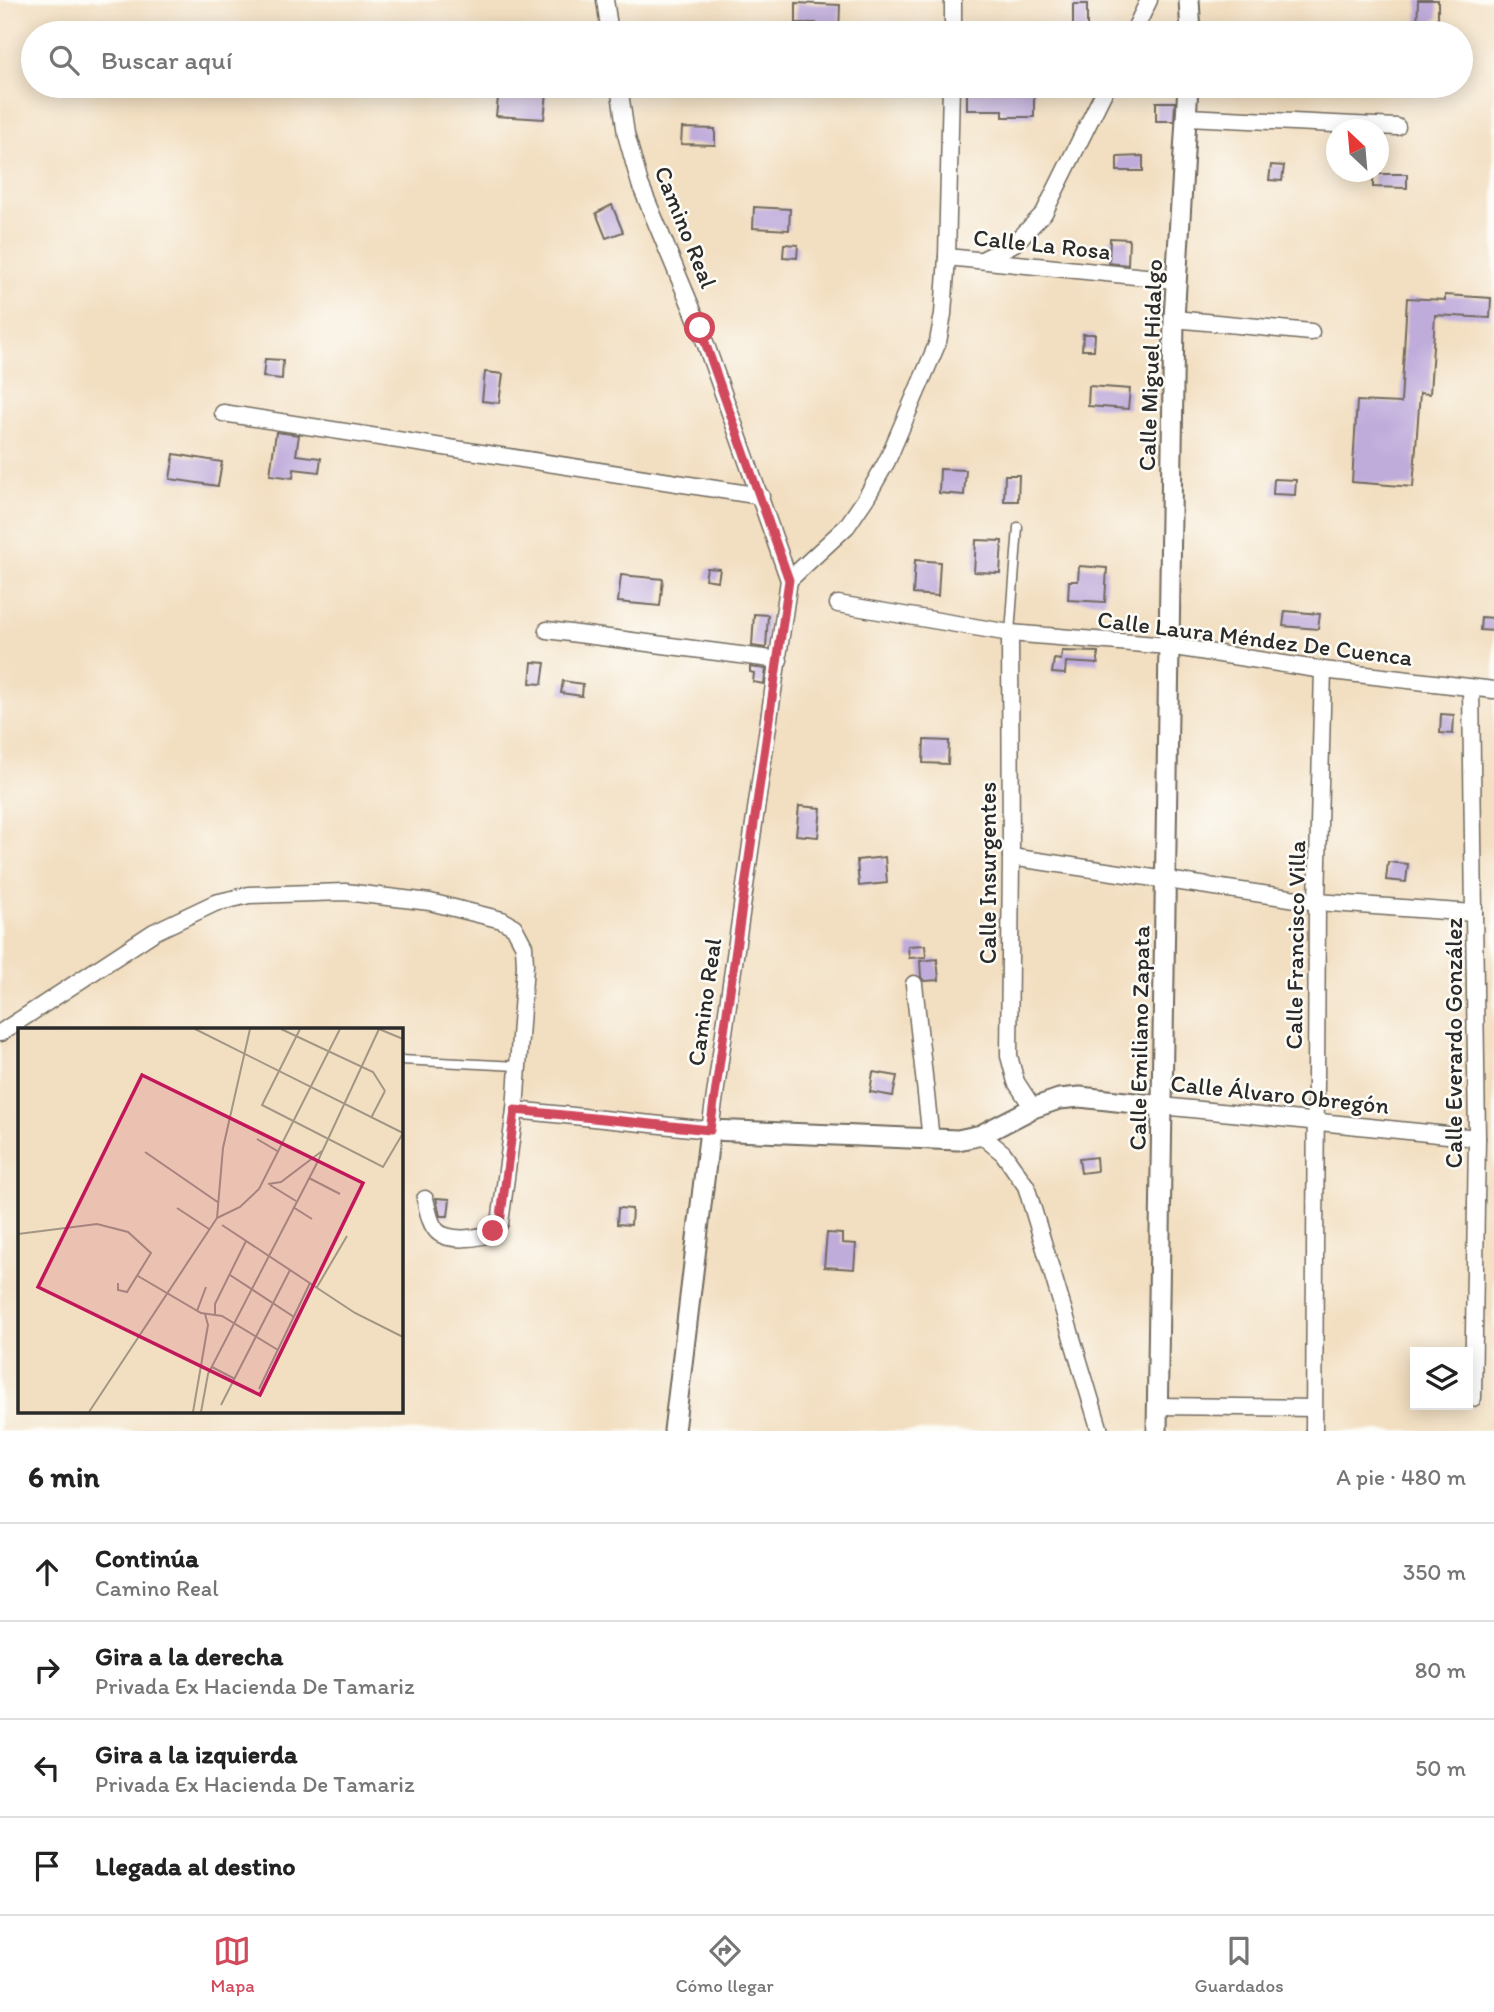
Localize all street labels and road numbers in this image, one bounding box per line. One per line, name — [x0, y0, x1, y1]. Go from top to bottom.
street label: Camino Real — [648, 162, 724, 292]
street label: Calle La Rosa — [972, 222, 1112, 266]
street label: Calle Miguel Hidalgo — [1132, 258, 1168, 472]
street label: Calle Laura Méndez De Cuenca — [1096, 604, 1415, 672]
street label: Calle Insurgentes — [973, 782, 1002, 964]
street label: Calle Francisco Villa — [1279, 840, 1311, 1050]
street label: Calle Everardo González — [1439, 918, 1468, 1168]
street label: Calle Emiliano Zapata — [1123, 925, 1155, 1151]
street label: Camino Real — [681, 936, 727, 1068]
street label: Calle Álvaro Obregón — [1169, 1068, 1391, 1120]

